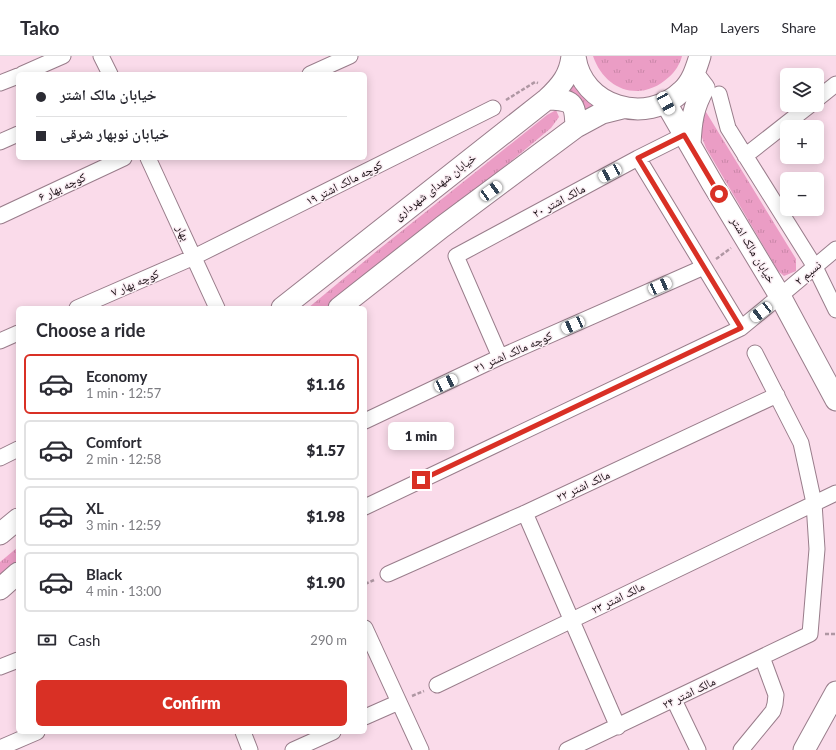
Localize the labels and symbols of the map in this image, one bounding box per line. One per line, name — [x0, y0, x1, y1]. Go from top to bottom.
car — [655, 90, 677, 116]
street label: خیابان شهدای شهرداری — [391, 150, 479, 224]
street label: کوچه مالک اشتر ۱۹ — [303, 157, 385, 208]
car — [597, 162, 623, 184]
street label: کوچه بهار ۶ — [36, 169, 88, 204]
car — [478, 179, 504, 203]
street label: مالک اشتر ۲۰ — [530, 181, 588, 221]
route start — [710, 185, 728, 203]
street label: خیابان مالک اشتر — [727, 213, 779, 286]
street label: بهار — [173, 222, 194, 243]
street label: نسیم ۲ — [791, 257, 825, 289]
street label: کوچه بهار ۷ — [109, 266, 161, 300]
car — [647, 276, 673, 296]
car — [748, 300, 774, 324]
car — [560, 315, 586, 335]
street label: کوچه مالک اشتر ۲۱ — [471, 328, 554, 375]
car — [433, 372, 459, 394]
callout: 1 min — [388, 422, 454, 450]
street label: مالک اشتر ۲۲ — [554, 467, 612, 504]
route end — [412, 471, 430, 489]
street label: مالک اشتر ۲۳ — [589, 578, 647, 617]
street label: مالک اشتر ۲۴ — [660, 673, 718, 712]

